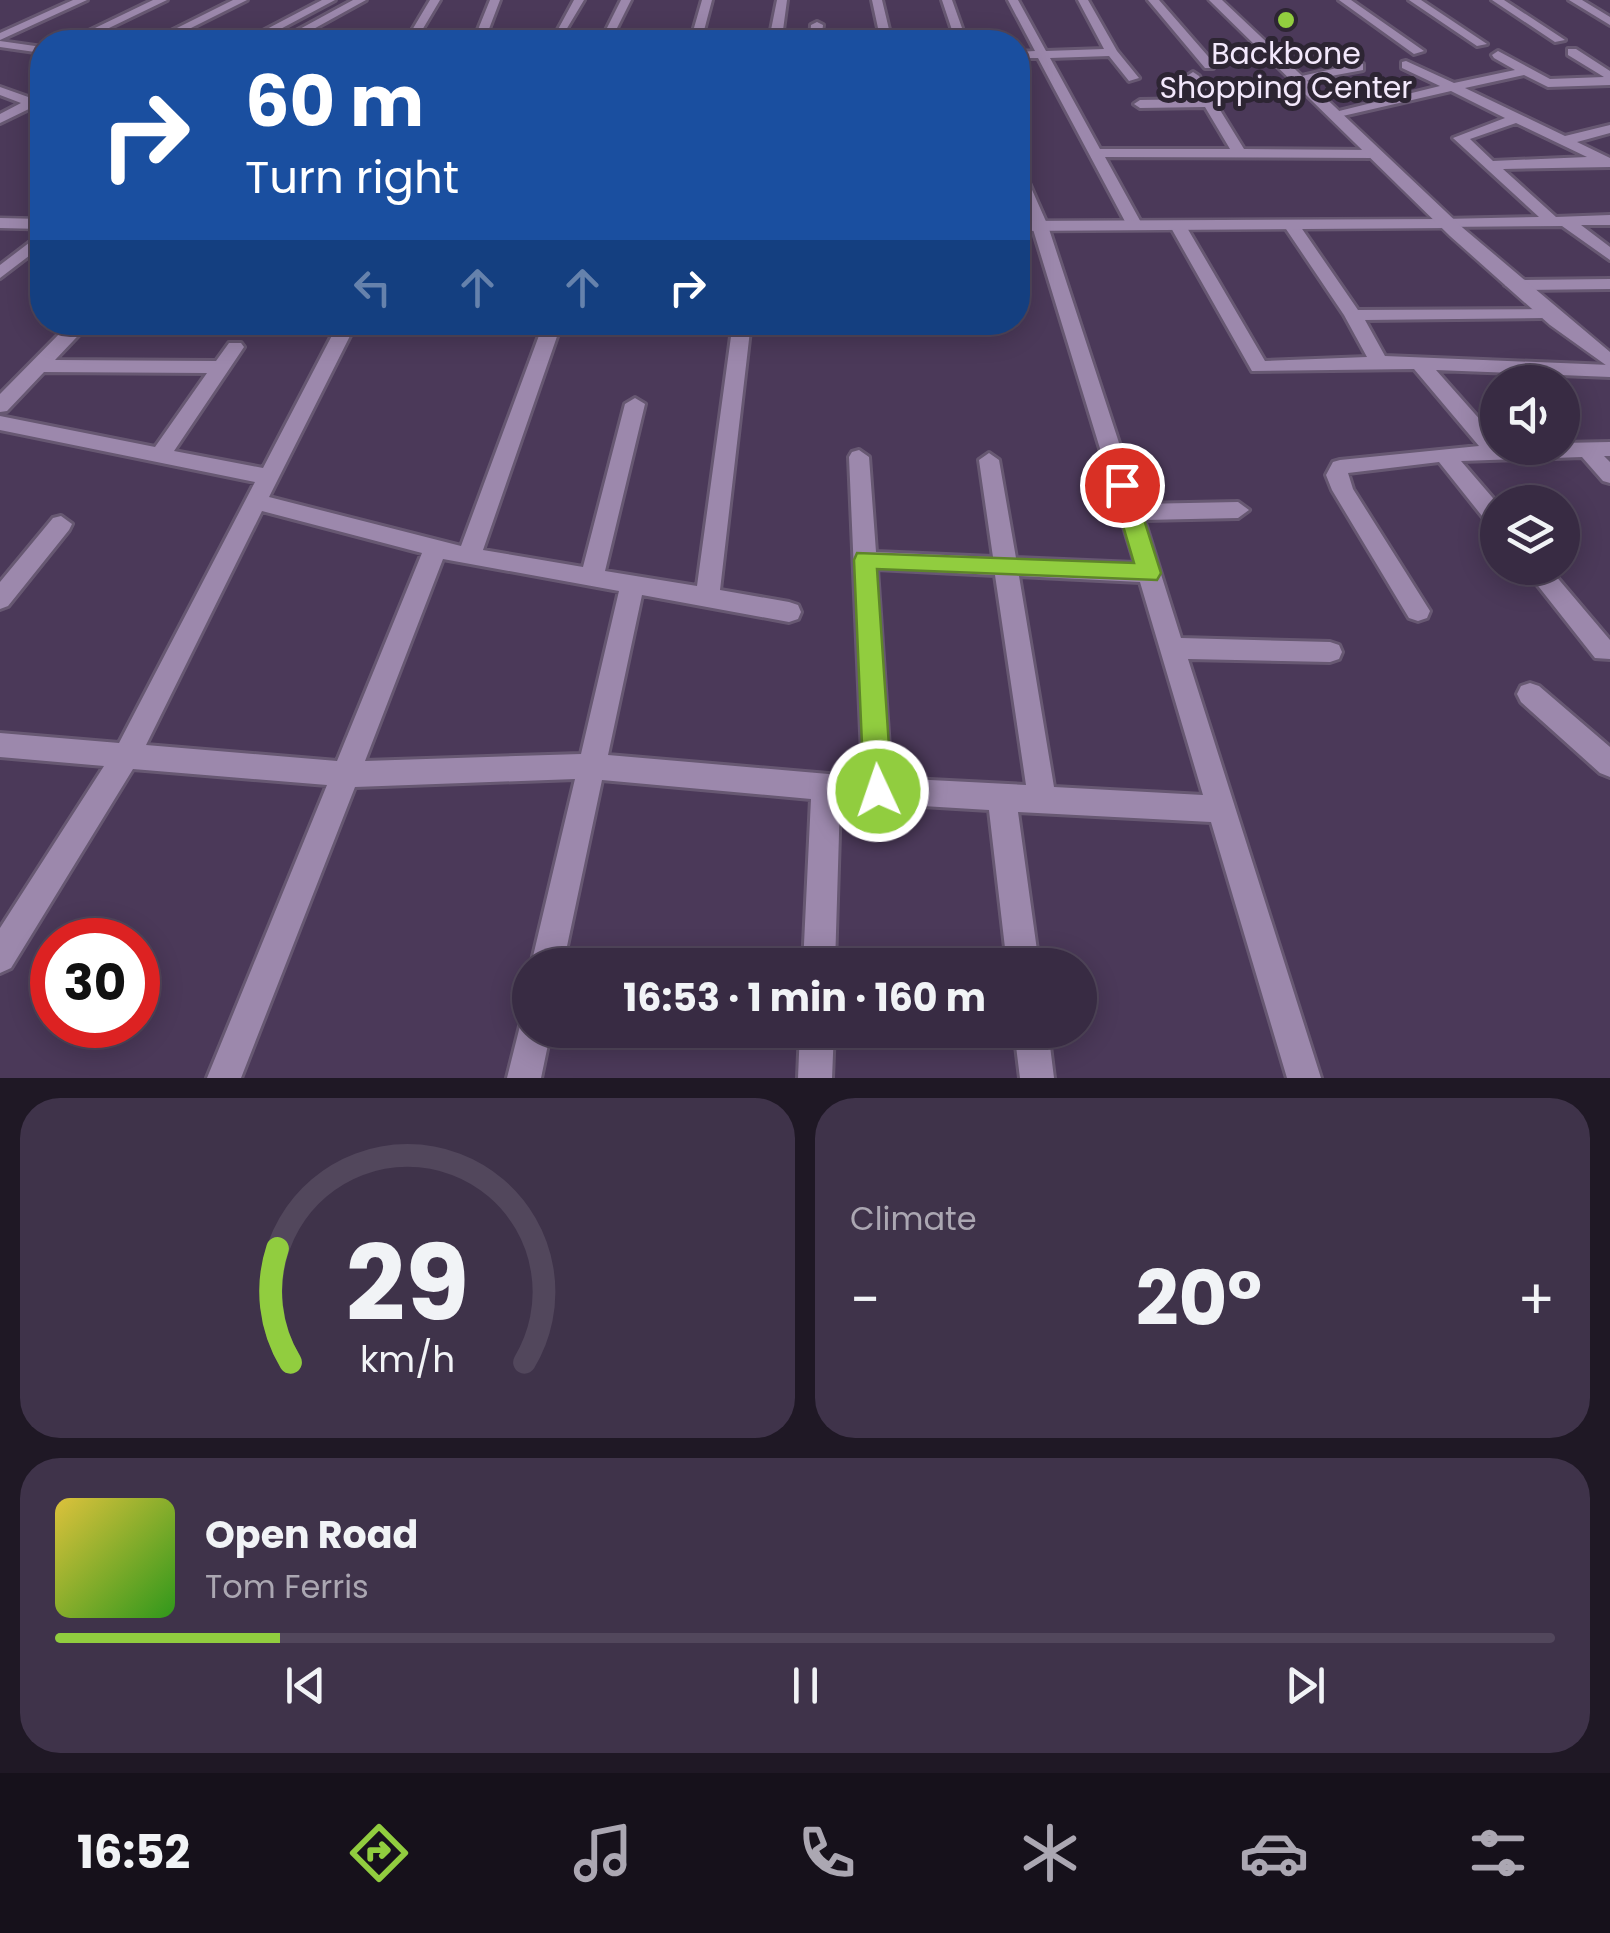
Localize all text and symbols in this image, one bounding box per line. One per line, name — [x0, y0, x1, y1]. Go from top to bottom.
marker: Backbone Shopping Center — [1275, 9, 1297, 31]
place label: Backbone Shopping Center — [1159, 32, 1413, 109]
text: 60 m — [245, 52, 424, 151]
icon: right — [80, 70, 210, 200]
text: Turn right — [245, 146, 459, 209]
icon: left — [345, 260, 400, 315]
icon: ahead — [450, 260, 505, 315]
icon: ahead — [555, 260, 610, 315]
icon: right — [660, 260, 715, 315]
map controls — [1480, 365, 1580, 585]
button: sound — [1480, 365, 1580, 465]
pin — [1080, 443, 1165, 528]
icon: arrive — [1095, 458, 1150, 513]
button: layers — [1480, 485, 1580, 585]
position arrow — [826, 739, 930, 843]
speed limit sign: 30 — [30, 918, 160, 1048]
text: 16:53 · 1 min · 160 m — [623, 971, 986, 1024]
text: Climate — [850, 1196, 977, 1241]
text: 29 — [346, 1211, 469, 1356]
text: 20° — [1136, 1246, 1262, 1351]
text: − — [850, 1261, 880, 1338]
text: + — [1517, 1261, 1555, 1338]
text: km/h — [360, 1334, 455, 1385]
text: Open Road — [205, 1508, 418, 1561]
text: Tom Ferris — [205, 1564, 369, 1609]
icon: previous — [278, 1658, 333, 1713]
icon: pause — [778, 1658, 833, 1713]
icon: next — [1278, 1658, 1333, 1713]
icon: directions — [344, 1818, 414, 1888]
icon: music — [568, 1818, 638, 1888]
icon: phone — [792, 1818, 862, 1888]
icon: climate — [1015, 1818, 1085, 1888]
icon: car — [1239, 1818, 1309, 1888]
icon: filters — [1463, 1818, 1533, 1888]
text: 16:52 — [77, 1821, 190, 1884]

